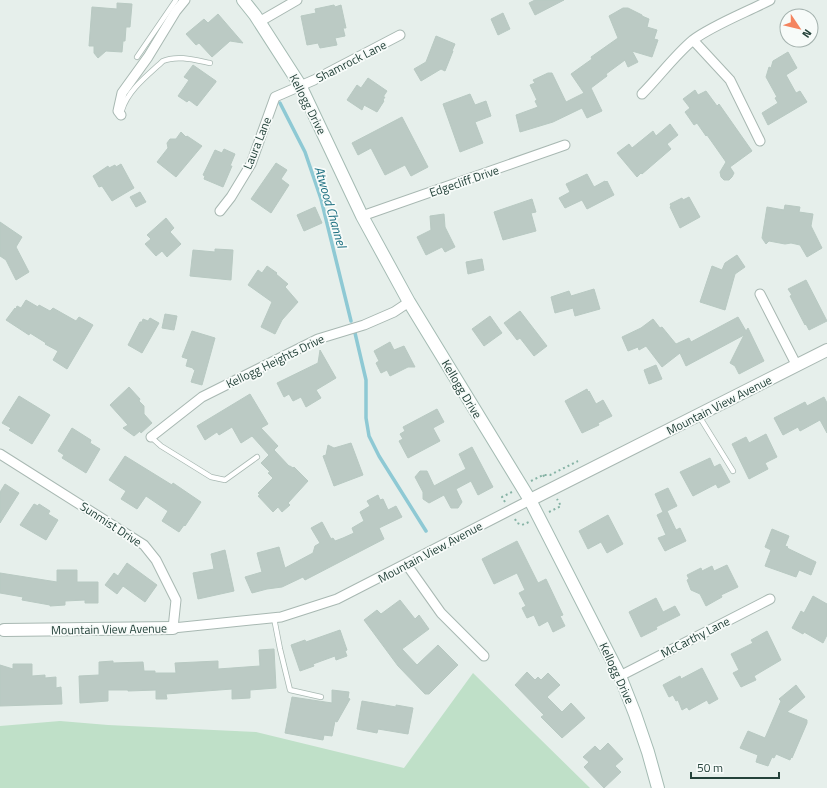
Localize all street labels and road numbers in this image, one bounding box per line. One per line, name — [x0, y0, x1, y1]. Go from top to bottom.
street label: Shamrock Lane — [312, 35, 390, 87]
street label: Kellogg Drive — [285, 70, 331, 138]
street label: Laura Lane — [238, 114, 276, 172]
street label: Edgecliff Drive — [427, 160, 501, 202]
street label: Kellogg Heights Drive — [223, 329, 327, 393]
street label: Kellogg Drive — [437, 356, 487, 422]
street label: Mountain View Avenue — [663, 370, 775, 440]
street label: Sunmist Drive — [76, 497, 146, 551]
street label: Mountain View Avenue — [374, 516, 486, 588]
street label: McCarthy Lane — [657, 611, 733, 663]
street label: Mountain View Avenue — [51, 618, 167, 640]
street label: Kellogg Drive — [594, 639, 640, 707]

